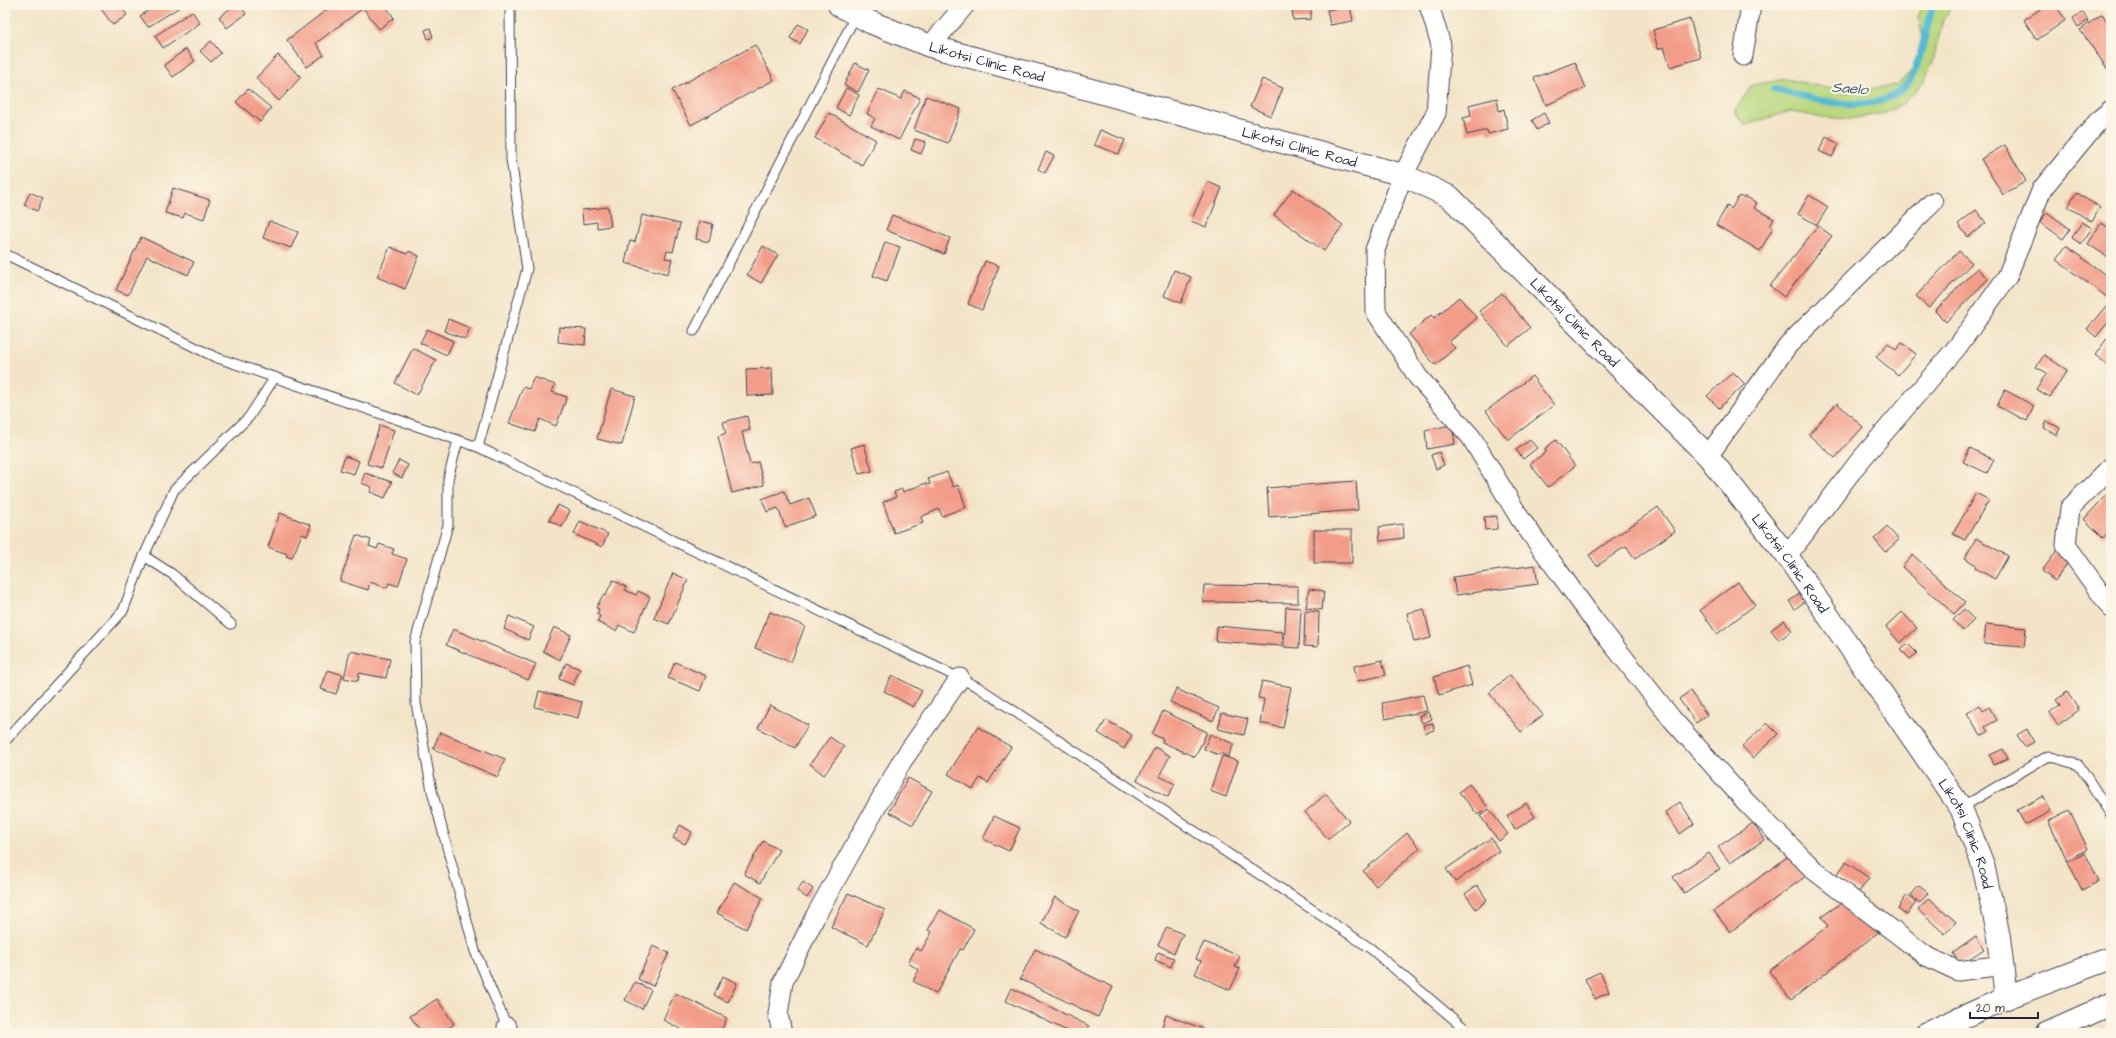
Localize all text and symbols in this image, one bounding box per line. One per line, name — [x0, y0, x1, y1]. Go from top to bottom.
street label: Likotsi Clinic Road — [927, 37, 1047, 88]
water label: Saelo — [1831, 77, 1870, 100]
street label: Likotsi Clinic Road — [1239, 122, 1359, 173]
street label: Likotsi Clinic Road — [1525, 274, 1623, 372]
street label: Likotsi Clinic Road — [1746, 510, 1833, 618]
street label: Likotsi Clinic Road — [1933, 775, 1997, 891]
scale bar — [1970, 994, 2038, 1020]
text: 20 m — [1976, 1000, 2005, 1017]

